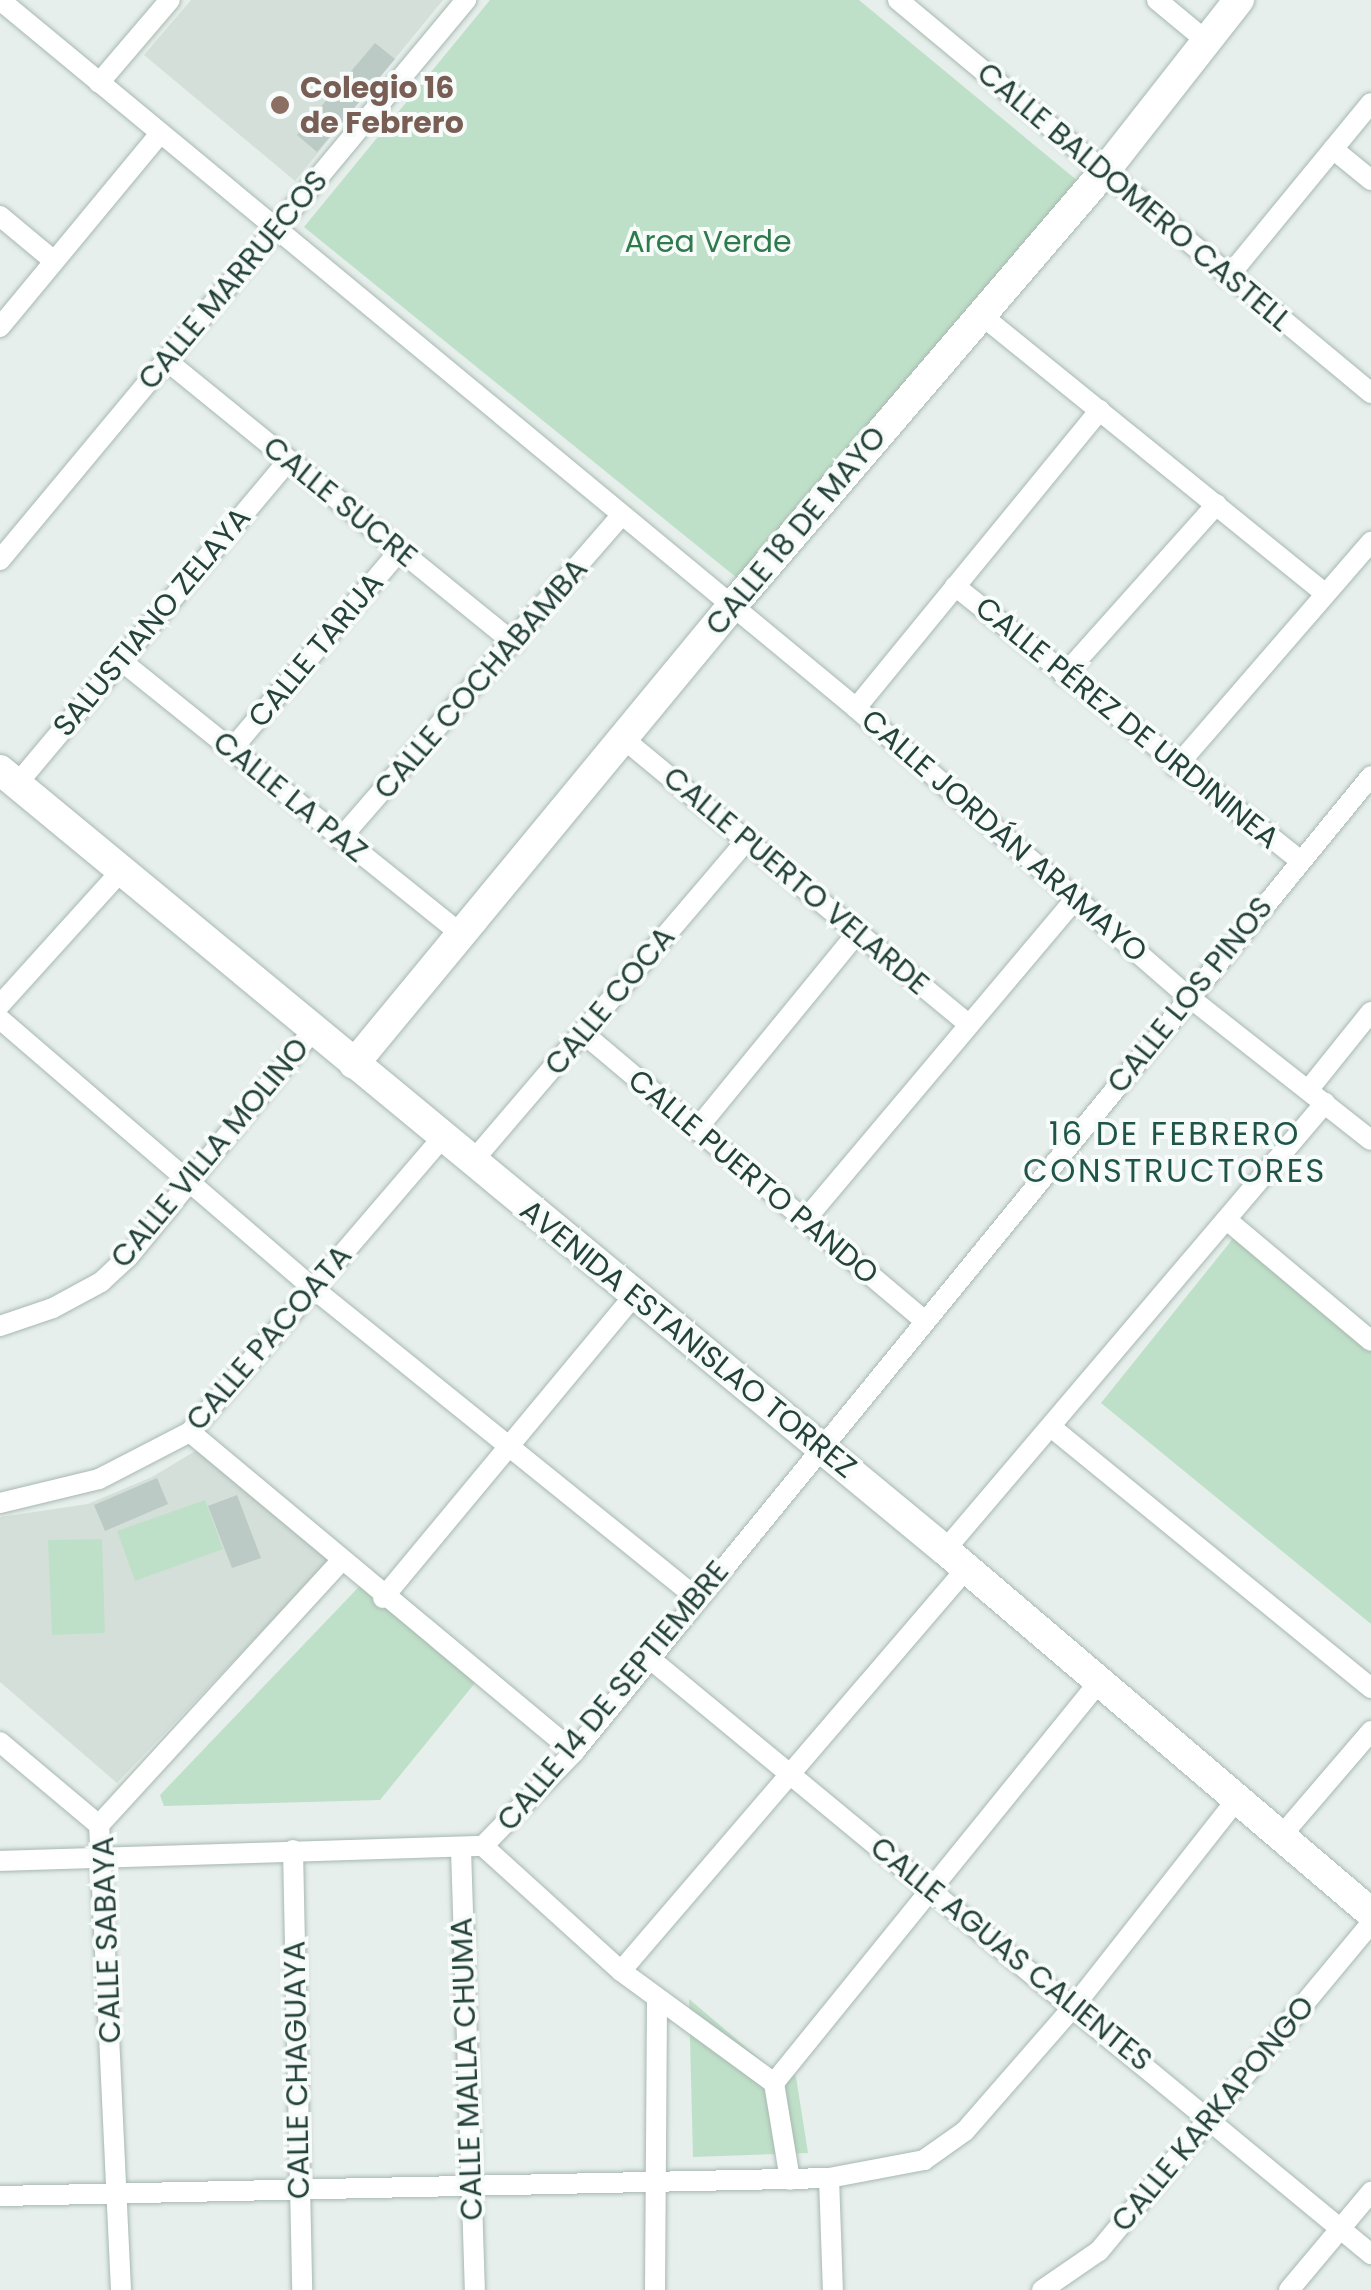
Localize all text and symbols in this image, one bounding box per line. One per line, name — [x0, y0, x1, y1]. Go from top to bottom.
street label: CALLE BALDOMERO CASTELL — [970, 55, 1298, 339]
place label: Colegio 16 de Febrero — [300, 70, 464, 140]
marker: Colegio 16 de Febrero — [269, 94, 291, 116]
street label: CALLE MARRUECOS — [131, 163, 335, 397]
park label: Area Verde — [624, 224, 792, 260]
street label: CALLE 18 DE MAYO — [698, 419, 894, 643]
street label: CALLE SUCRE — [256, 429, 424, 575]
street label: SALUSTIANO ZELAYA — [46, 500, 258, 744]
street label: CALLE COCHABAMBA — [367, 551, 595, 807]
street label: CALLE TARIJA — [241, 565, 391, 735]
street label: CALLE PÉREZ DE URDININEA — [968, 589, 1286, 857]
street label: CALLE JORDÁN ARAMAYO — [854, 702, 1154, 970]
street label: CALLE LA PAZ — [206, 724, 374, 870]
street label: CALLE PUERTO VELARDE — [656, 759, 936, 1003]
street label: CALLE LOS PINOS — [1100, 890, 1280, 1100]
street label: CALLE COCA — [537, 919, 683, 1083]
street label: CALLE VILLA MOLINO — [103, 1031, 317, 1275]
street label: CALLE PUERTO PANDO — [621, 1062, 885, 1292]
district label: 16 DE FEBRERO CONSTRUCTORES — [1023, 1116, 1327, 1191]
street label: AVENIDA ESTANISLAO TORREZ — [513, 1192, 863, 1486]
street label: CALLE PACOATA — [179, 1238, 359, 1438]
street label: CALLE 14 DE SEPTIEMBRE — [490, 1554, 736, 1838]
street label: CALLE AGUAS CALIENTES — [863, 1829, 1159, 2079]
street label: CALLE SABAYA — [85, 1836, 129, 2044]
street label: CALLE MALLA CHUMA — [444, 1917, 490, 2221]
street label: CALLE CHAGUAYA — [277, 1941, 317, 2199]
street label: CALLE KARKAPONGO — [1104, 1989, 1322, 2239]

